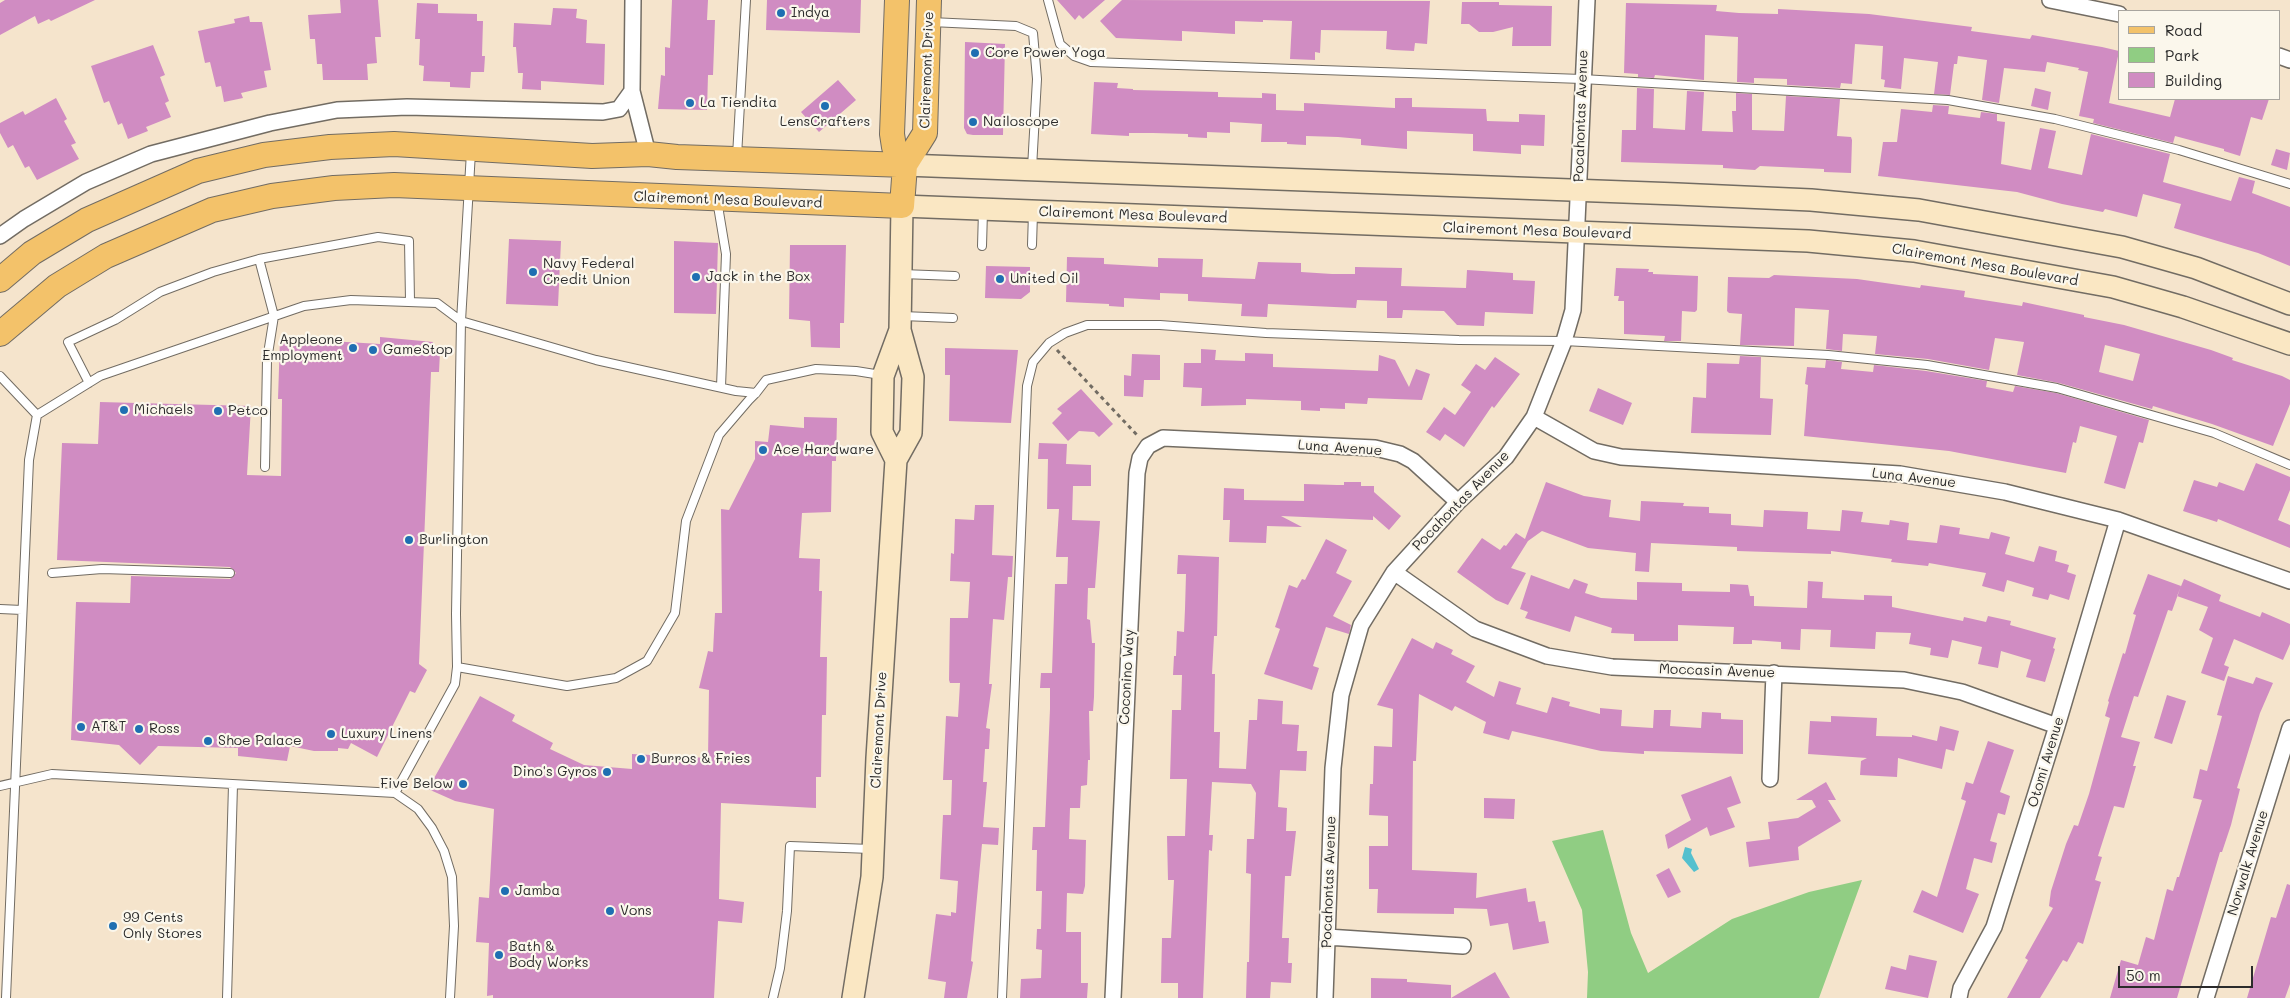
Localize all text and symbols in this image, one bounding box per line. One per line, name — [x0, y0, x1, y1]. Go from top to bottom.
place label: Indya — [791, 5, 830, 21]
marker: Indya — [775, 7, 787, 19]
legend — [2118, 10, 2280, 100]
street label: Clairemont Drive — [917, 11, 937, 129]
text: Road — [2165, 20, 2202, 40]
place label: Core Power Yoga — [985, 45, 1106, 61]
text: Park — [2165, 45, 2199, 65]
marker: Core Power Yoga — [969, 47, 981, 59]
street label: Pocahontas Avenue — [1570, 50, 1592, 182]
text: Building — [2165, 70, 2222, 90]
place label: La Tiendita — [700, 95, 777, 111]
marker: La Tiendita — [684, 97, 696, 109]
marker: LensCrafters — [819, 100, 831, 112]
place label: LensCrafters — [780, 114, 870, 130]
place label: Nailoscope — [983, 114, 1059, 130]
marker: Nailoscope — [967, 116, 979, 128]
street label: Clairemont Mesa Boulevard — [633, 188, 823, 212]
street label: Clairemont Mesa Boulevard — [1038, 203, 1228, 227]
street label: Clairemont Mesa Boulevard — [1442, 219, 1632, 243]
street label: Clairemont Mesa Boulevard — [1891, 240, 2079, 290]
place label: Navy Federal Credit Union — [543, 256, 635, 288]
marker: Navy Federal Credit Union — [527, 266, 539, 278]
place label: Jack in the Box — [706, 269, 810, 285]
marker: Jack in the Box — [690, 271, 702, 283]
place label: United Oil — [1010, 271, 1078, 287]
marker: United Oil — [994, 273, 1006, 285]
place label: Appleone Employment — [262, 332, 343, 364]
marker: Appleone Employment — [347, 342, 359, 354]
place label: GameStop — [383, 342, 453, 358]
marker: GameStop — [367, 344, 379, 356]
place label: Michaels — [134, 402, 193, 418]
place label: Petco — [228, 403, 268, 419]
marker: Michaels — [118, 404, 130, 416]
marker: Petco — [212, 405, 224, 417]
street label: Luna Avenue — [1297, 437, 1383, 459]
place label: Ace Hardware — [773, 442, 874, 458]
marker: Ace Hardware — [757, 444, 769, 456]
street label: Pocahontas Avenue — [1409, 448, 1513, 554]
street label: Luna Avenue — [1871, 465, 1957, 491]
place label: Burlington — [419, 532, 488, 548]
marker: Burlington — [403, 534, 415, 546]
street label: Coconino Way — [1116, 629, 1138, 725]
street label: Moccasin Avenue — [1659, 661, 1775, 681]
street label: Clairemont Drive — [868, 671, 890, 789]
street label: Otomi Avenue — [2024, 715, 2068, 809]
place label: AT&T — [91, 719, 126, 735]
marker: AT&T — [75, 721, 87, 733]
place label: Ross — [149, 721, 180, 737]
marker: Ross — [133, 723, 145, 735]
place label: Luxury Linens — [341, 726, 432, 742]
marker: Luxury Linens — [325, 728, 337, 740]
place label: Shoe Palace — [218, 733, 302, 749]
marker: Shoe Palace — [202, 735, 214, 747]
place label: Burros & Fries — [651, 751, 750, 767]
marker: Burros & Fries — [635, 753, 647, 765]
place label: Dino's Gyros — [513, 764, 597, 780]
marker: Dino's Gyros — [601, 766, 613, 778]
place label: Five Below — [380, 776, 453, 792]
marker: Five Below — [457, 778, 469, 790]
street label: Norwalk Avenue — [2224, 808, 2272, 918]
street label: Pocahontas Avenue — [1318, 816, 1340, 948]
place label: Jamba — [515, 883, 560, 899]
marker: Jamba — [499, 885, 511, 897]
place label: Vons — [620, 903, 652, 919]
marker: Vons — [604, 905, 616, 917]
place label: 99 Cents Only Stores — [123, 910, 202, 942]
marker: 99 Cents Only Stores — [107, 920, 119, 932]
place label: Bath & Body Works — [509, 939, 589, 972]
marker: Bath & Body Works — [493, 949, 505, 961]
scale bar — [2120, 956, 2255, 988]
text: 50 m — [2126, 965, 2161, 985]

